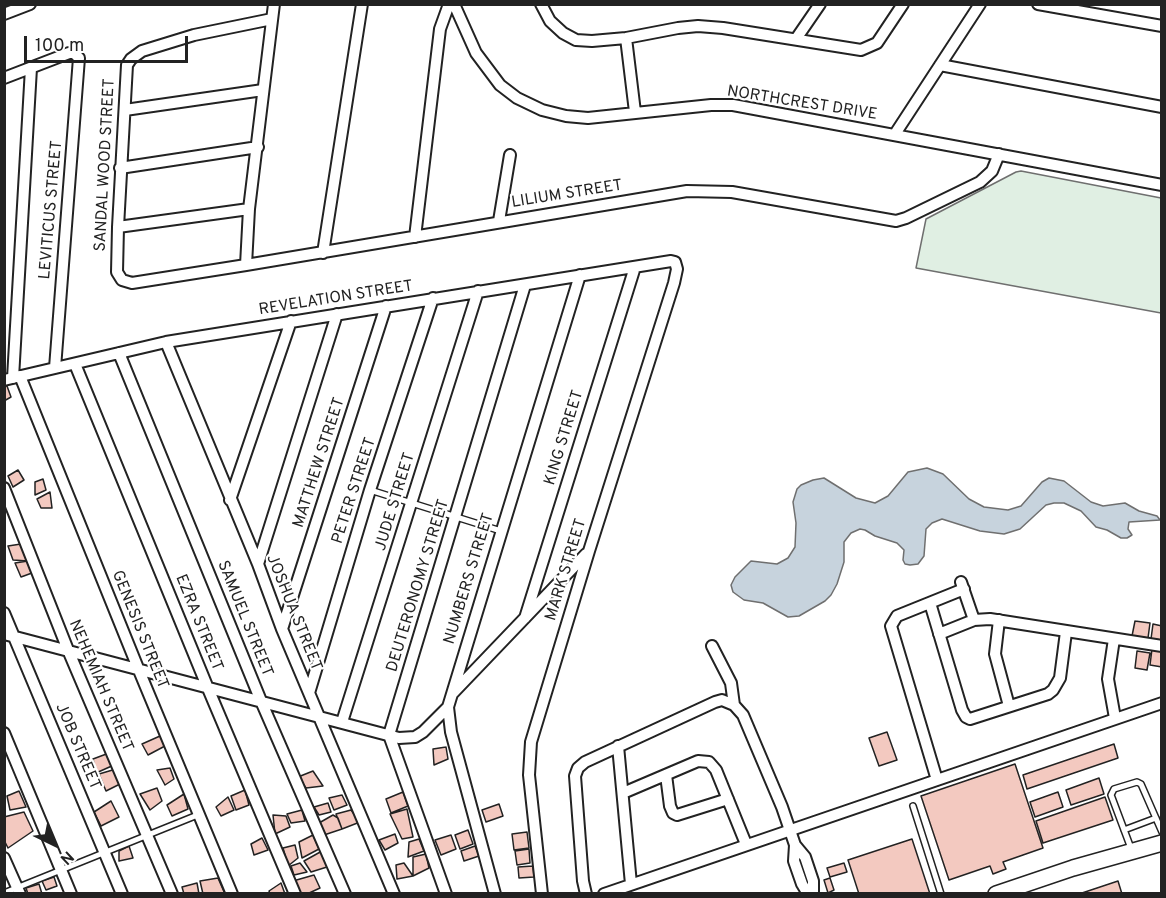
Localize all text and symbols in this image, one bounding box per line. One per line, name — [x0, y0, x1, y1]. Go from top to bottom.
scale bar — [27, 24, 190, 62]
text: 100 m — [35, 35, 84, 58]
street label: SANDAL WOOD STREET — [92, 78, 120, 252]
street label: NORTHCREST DRIVE — [725, 83, 879, 125]
street label: LEVITICUS STREET — [36, 140, 68, 280]
street label: LILIUM STREET — [510, 177, 624, 213]
street label: REVELATION STREET — [258, 277, 414, 321]
street label: KING STREET — [541, 388, 589, 488]
street label: MATTHEW STREET — [290, 396, 350, 530]
street label: PETER STREET — [329, 436, 381, 546]
street label: JUDE STREET — [372, 451, 420, 553]
street label: DEUTERONOMY STREET — [384, 497, 454, 675]
street label: NUMBERS STREET — [441, 511, 499, 647]
street label: MARK STREET — [542, 517, 592, 623]
street label: JOSHUA STREET — [261, 552, 325, 674]
street label: SAMUEL STREET — [212, 558, 276, 680]
street label: GENESIS STREET — [106, 568, 172, 692]
street label: EZRA STREET — [170, 572, 226, 674]
street label: NEHEMIAH STREET — [64, 617, 136, 755]
street label: JOB STREET — [50, 701, 104, 793]
north arrow — [24, 814, 84, 874]
text: N — [55, 846, 77, 868]

